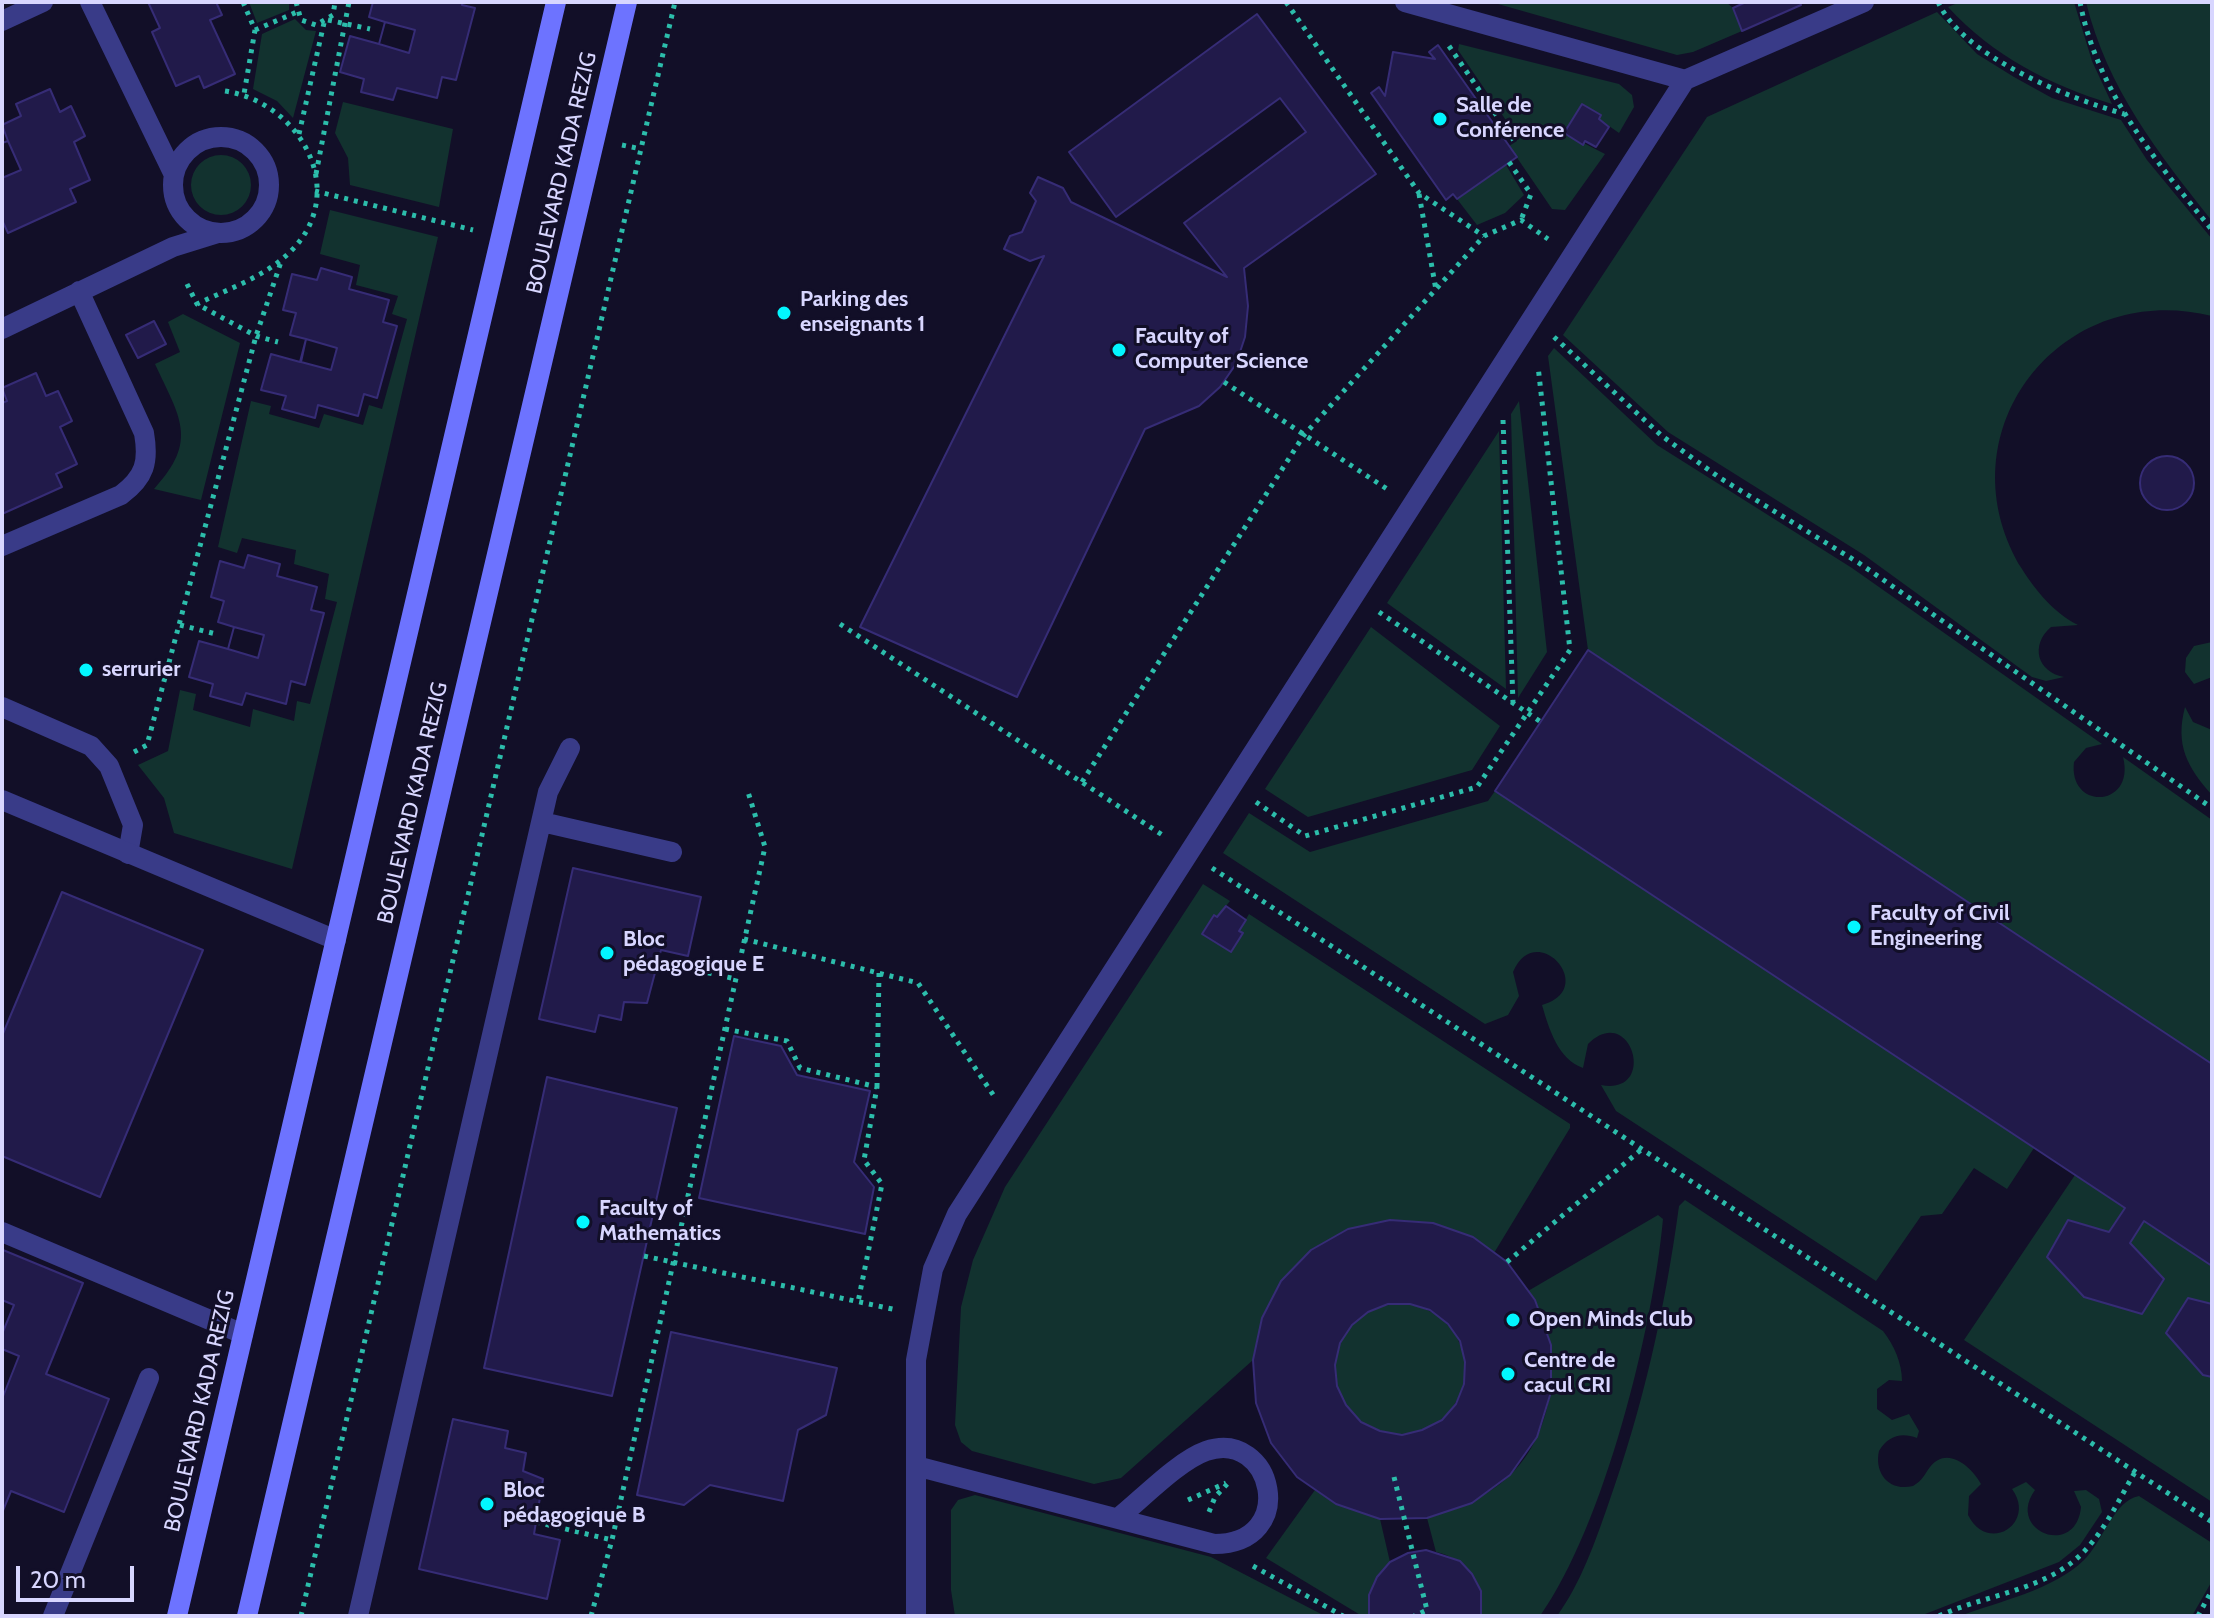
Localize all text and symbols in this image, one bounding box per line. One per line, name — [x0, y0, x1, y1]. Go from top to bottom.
street label: BOULEVARD KADA REZIG — [521, 49, 603, 297]
place label: Salle de Conférence — [1456, 93, 1564, 144]
marker: Salle de Conférence — [1431, 110, 1449, 128]
place label: Parking des enseignants 1 — [800, 287, 925, 338]
marker: Parking des enseignants 1 — [775, 304, 793, 322]
place label: Faculty of Computer Science — [1135, 324, 1308, 376]
marker: Faculty of Computer Science — [1110, 341, 1128, 359]
place label: serrurier — [102, 657, 180, 683]
marker: serrurier — [77, 661, 95, 679]
street label: BOULEVARD KADA REZIG — [372, 679, 454, 927]
place label: Faculty of Civil Engineering — [1870, 901, 2010, 952]
marker: Faculty of Civil Engineering — [1845, 918, 1863, 936]
place label: Bloc pédagogique E — [623, 927, 764, 978]
marker: Bloc pédagogique E — [598, 944, 616, 962]
place label: Faculty of Mathematics — [599, 1196, 721, 1248]
marker: Faculty of Mathematics — [574, 1213, 592, 1231]
street label: BOULEVARD KADA REZIG — [159, 1287, 241, 1535]
place label: Open Minds Club — [1529, 1307, 1693, 1333]
marker: Open Minds Club — [1504, 1311, 1522, 1329]
place label: Centre de cacul CRI — [1524, 1348, 1615, 1400]
marker: Centre de cacul CRI — [1499, 1365, 1517, 1383]
place label: Bloc pédagogique B — [503, 1478, 645, 1530]
marker: Bloc pédagogique B — [478, 1495, 496, 1513]
scale bar — [20, 1550, 138, 1600]
text: 20 m — [30, 1565, 86, 1594]

